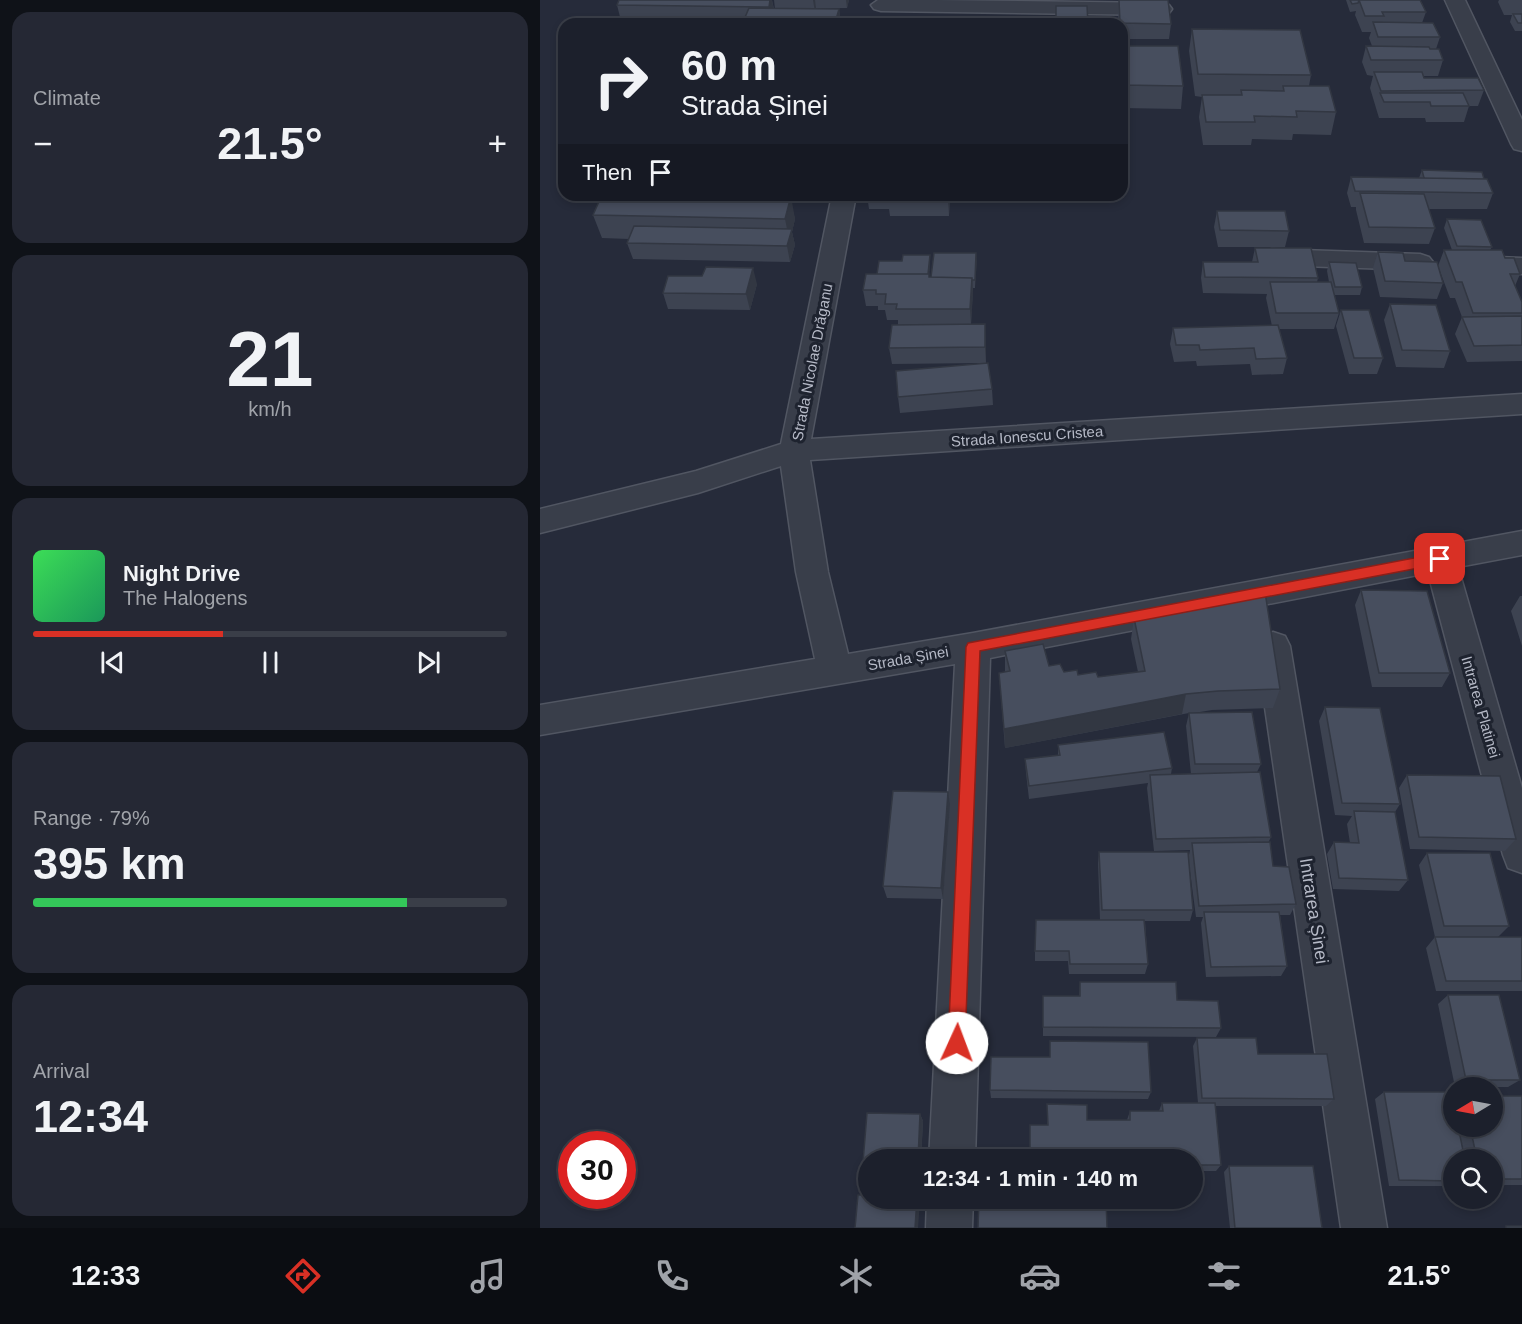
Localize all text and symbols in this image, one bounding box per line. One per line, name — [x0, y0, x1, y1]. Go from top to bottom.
icon: right — [582, 42, 660, 120]
text: 60 m — [681, 42, 777, 89]
text: Climate — [33, 87, 101, 109]
text: Strada Șinei — [681, 91, 828, 121]
text: 21.5° — [217, 118, 323, 169]
text: − — [33, 125, 52, 162]
text: + — [488, 125, 507, 162]
icon: arrive — [644, 156, 677, 189]
text: Then — [582, 160, 632, 185]
street label: Strada Nicolae Drăganu — [788, 282, 836, 442]
text: 21 — [227, 315, 313, 403]
text: km/h — [248, 398, 292, 420]
street label: Strada Ionescu Cristea — [950, 422, 1104, 450]
pin — [1414, 533, 1465, 584]
icon: arrive — [1423, 542, 1456, 575]
text: Night Drive — [123, 561, 240, 586]
text: The Halogens — [123, 587, 248, 609]
street label: Strada Șinei — [866, 643, 950, 673]
icon: previous — [96, 646, 129, 679]
icon: pause — [254, 646, 287, 679]
icon: next — [412, 646, 445, 679]
street label: Intrarea Platinei — [1458, 654, 1504, 760]
text: Range · 79% — [33, 807, 150, 829]
text: 395 km — [33, 838, 186, 889]
street label: Intrarea Șinei — [1296, 857, 1332, 965]
position arrow — [925, 1011, 989, 1075]
text: Arrival — [33, 1060, 90, 1082]
north arrow — [1443, 1077, 1503, 1137]
map controls — [1443, 1077, 1503, 1209]
text: 12:34 — [33, 1091, 148, 1142]
speed limit sign: 30 — [558, 1131, 636, 1209]
button: search — [1443, 1149, 1503, 1209]
text: 12:34 · 1 min · 140 m — [923, 1166, 1138, 1191]
icon: directions — [282, 1255, 324, 1297]
icon: music — [467, 1255, 509, 1297]
icon: phone — [651, 1255, 693, 1297]
icon: climate — [835, 1255, 877, 1297]
icon: car — [1019, 1255, 1061, 1297]
icon: filters — [1203, 1255, 1245, 1297]
text: 12:33 — [71, 1261, 140, 1291]
text: 21.5° — [1387, 1261, 1451, 1291]

